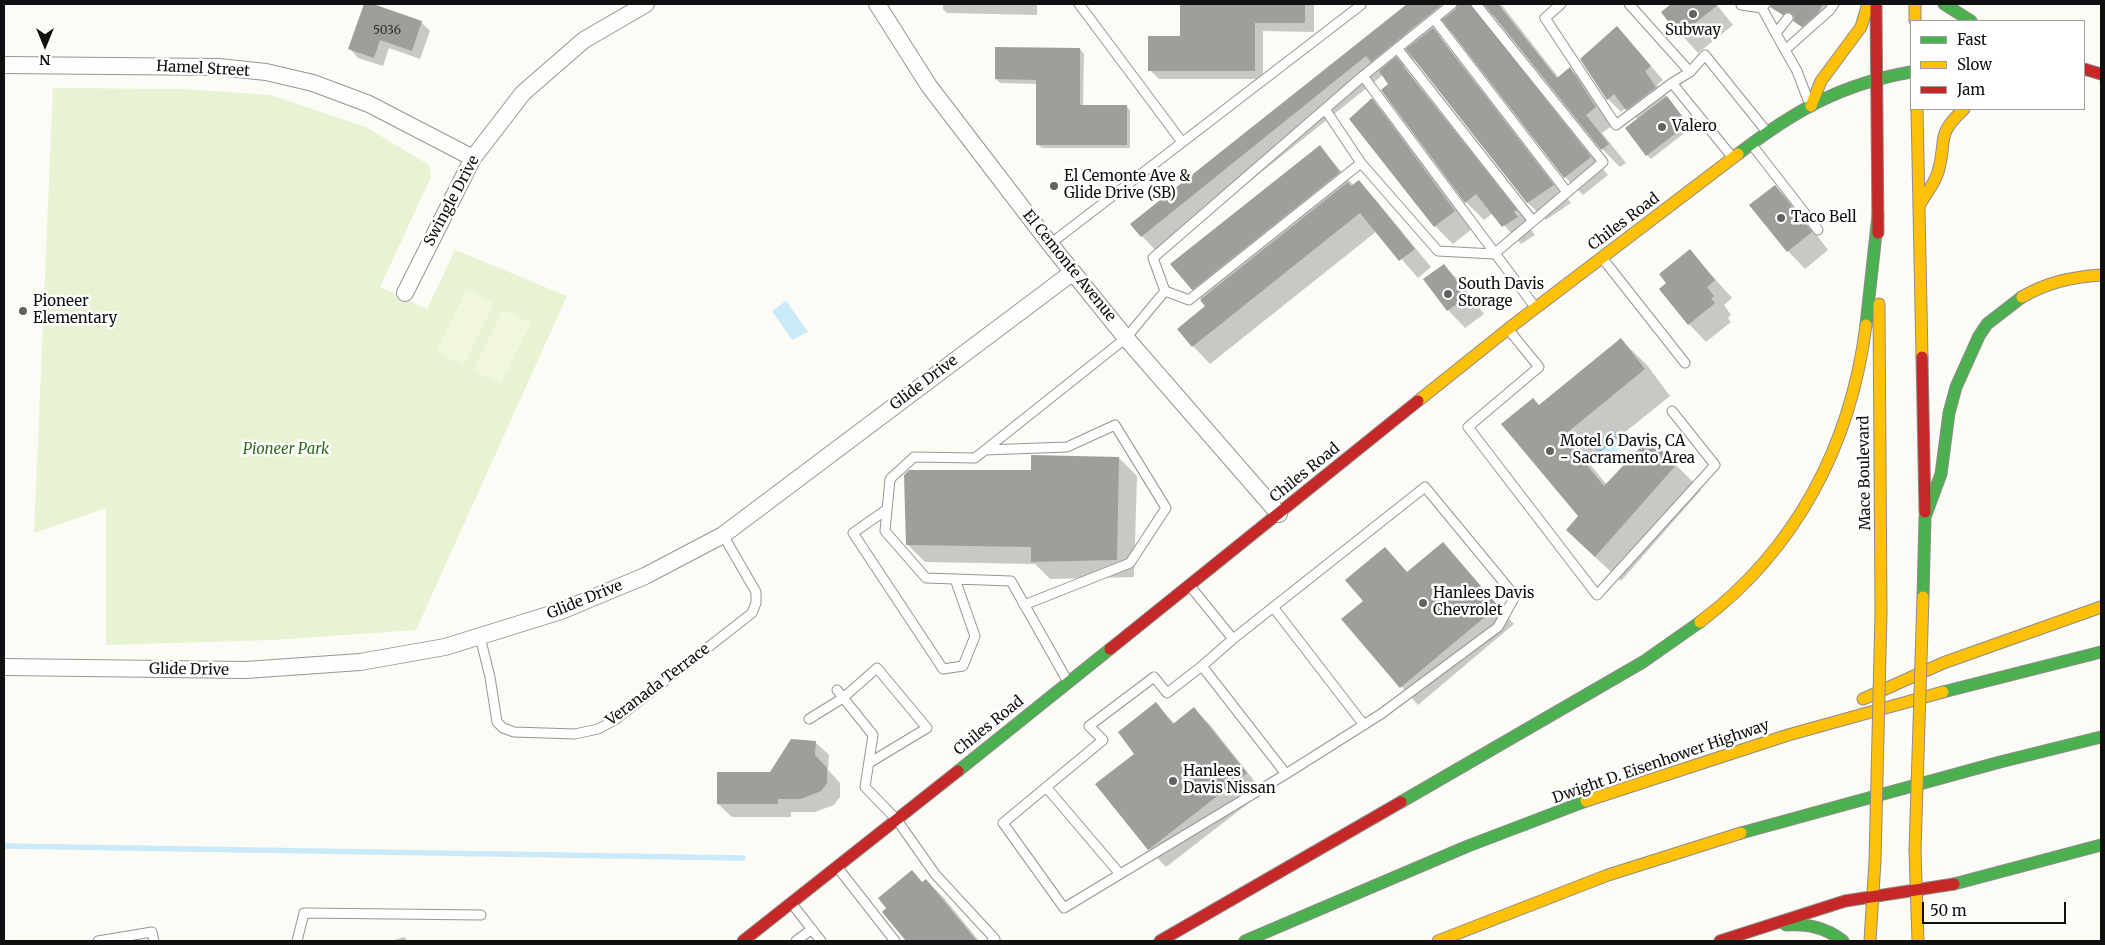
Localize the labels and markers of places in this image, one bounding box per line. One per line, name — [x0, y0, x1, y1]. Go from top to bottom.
marker: Subway — [1687, 8, 1699, 20]
place label: Subway — [1665, 22, 1721, 40]
place label: Valero — [1672, 118, 1717, 136]
marker: Valero — [1656, 121, 1668, 133]
place label: El Cemonte Ave & Glide Drive (SB) — [1064, 168, 1190, 203]
marker: El Cemonte Ave & Glide Drive (SB) — [1048, 180, 1060, 192]
place label: Taco Bell — [1791, 209, 1857, 227]
marker: Taco Bell — [1775, 212, 1787, 224]
place label: South Davis Storage — [1458, 276, 1544, 311]
marker: South Davis Storage — [1442, 288, 1454, 300]
place label: Pioneer Elementary — [33, 293, 117, 328]
marker: Pioneer Elementary — [17, 305, 29, 317]
place label: Motel 6 Davis, CA - Sacramento Area — [1560, 433, 1695, 468]
marker: Motel 6 Davis, CA - Sacramento Area — [1544, 445, 1556, 457]
place label: Hanlees Davis Chevrolet — [1433, 585, 1534, 620]
marker: Hanlees Davis Chevrolet — [1417, 597, 1429, 609]
place label: Hanlees Davis Nissan — [1183, 763, 1276, 798]
marker: Hanlees Davis Nissan — [1167, 775, 1179, 787]

